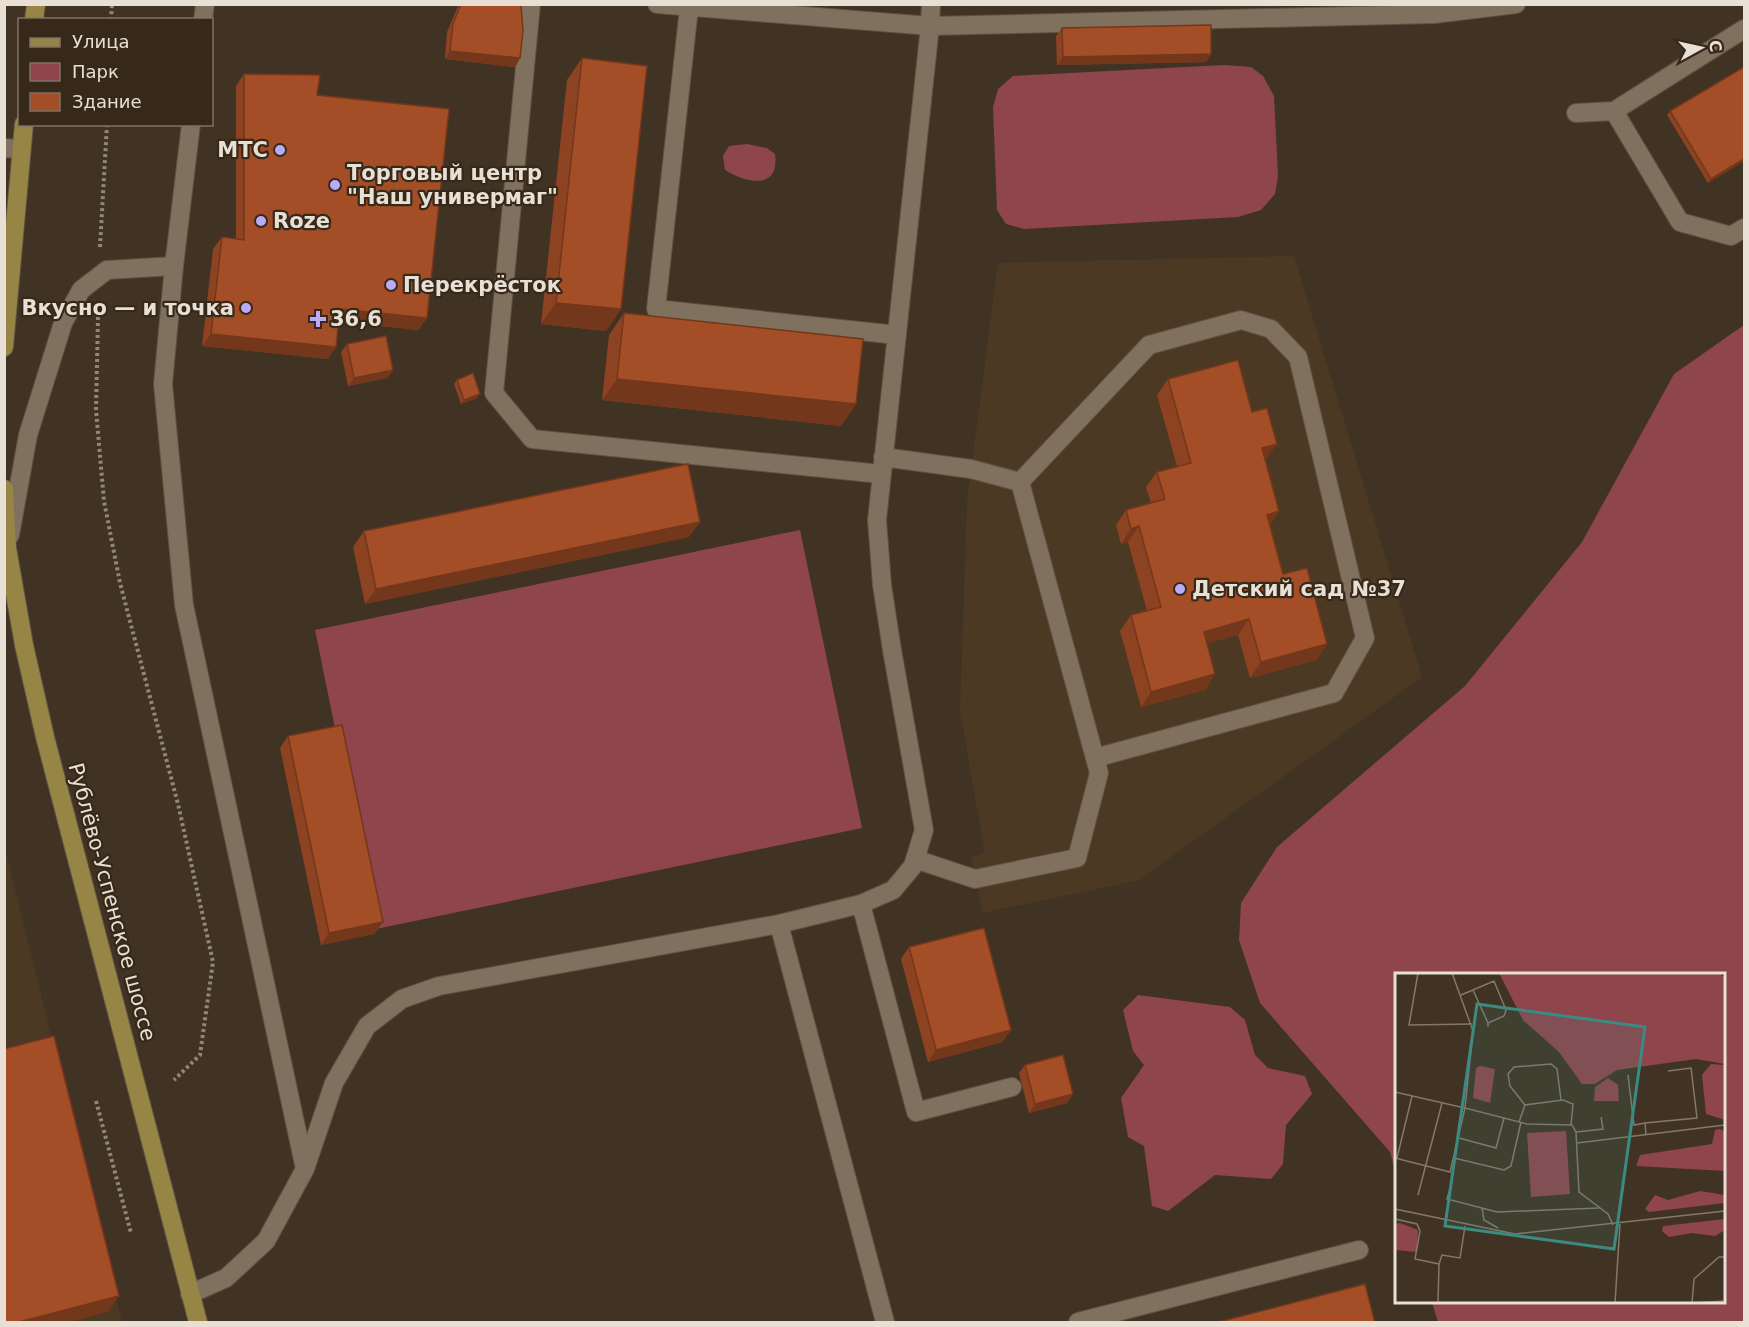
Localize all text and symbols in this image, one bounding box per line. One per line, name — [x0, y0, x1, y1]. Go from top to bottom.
legend — [18, 18, 213, 126]
north arrow — [1671, 18, 1731, 78]
text: Улица — [72, 31, 129, 52]
text: С — [1705, 39, 1726, 53]
text: Парк — [72, 61, 119, 82]
text: Здание — [72, 91, 142, 112]
place label: МТС — [217, 138, 268, 162]
marker: МТС — [273, 143, 287, 157]
place label: Торговый центр "Наш универмаг" — [347, 161, 558, 209]
marker: Торговый центр "Наш универмаг" — [328, 178, 342, 192]
place label: Roze — [273, 209, 330, 233]
marker: Roze — [254, 214, 268, 228]
place label: Перекрёсток — [403, 273, 561, 297]
marker: Перекрёсток — [384, 278, 398, 292]
place label: Вкусно — и точка — [22, 296, 234, 320]
marker: Вкусно — и точка — [239, 301, 253, 315]
place label: 36,6 — [330, 307, 382, 331]
marker: 36,6 — [311, 312, 325, 326]
place label: Детский сад №37 — [1192, 577, 1406, 601]
marker: Детский сад №37 — [1173, 582, 1187, 596]
street label: Рублёво-Успенское шоссе — [63, 760, 161, 1044]
inset map — [1395, 973, 1725, 1303]

